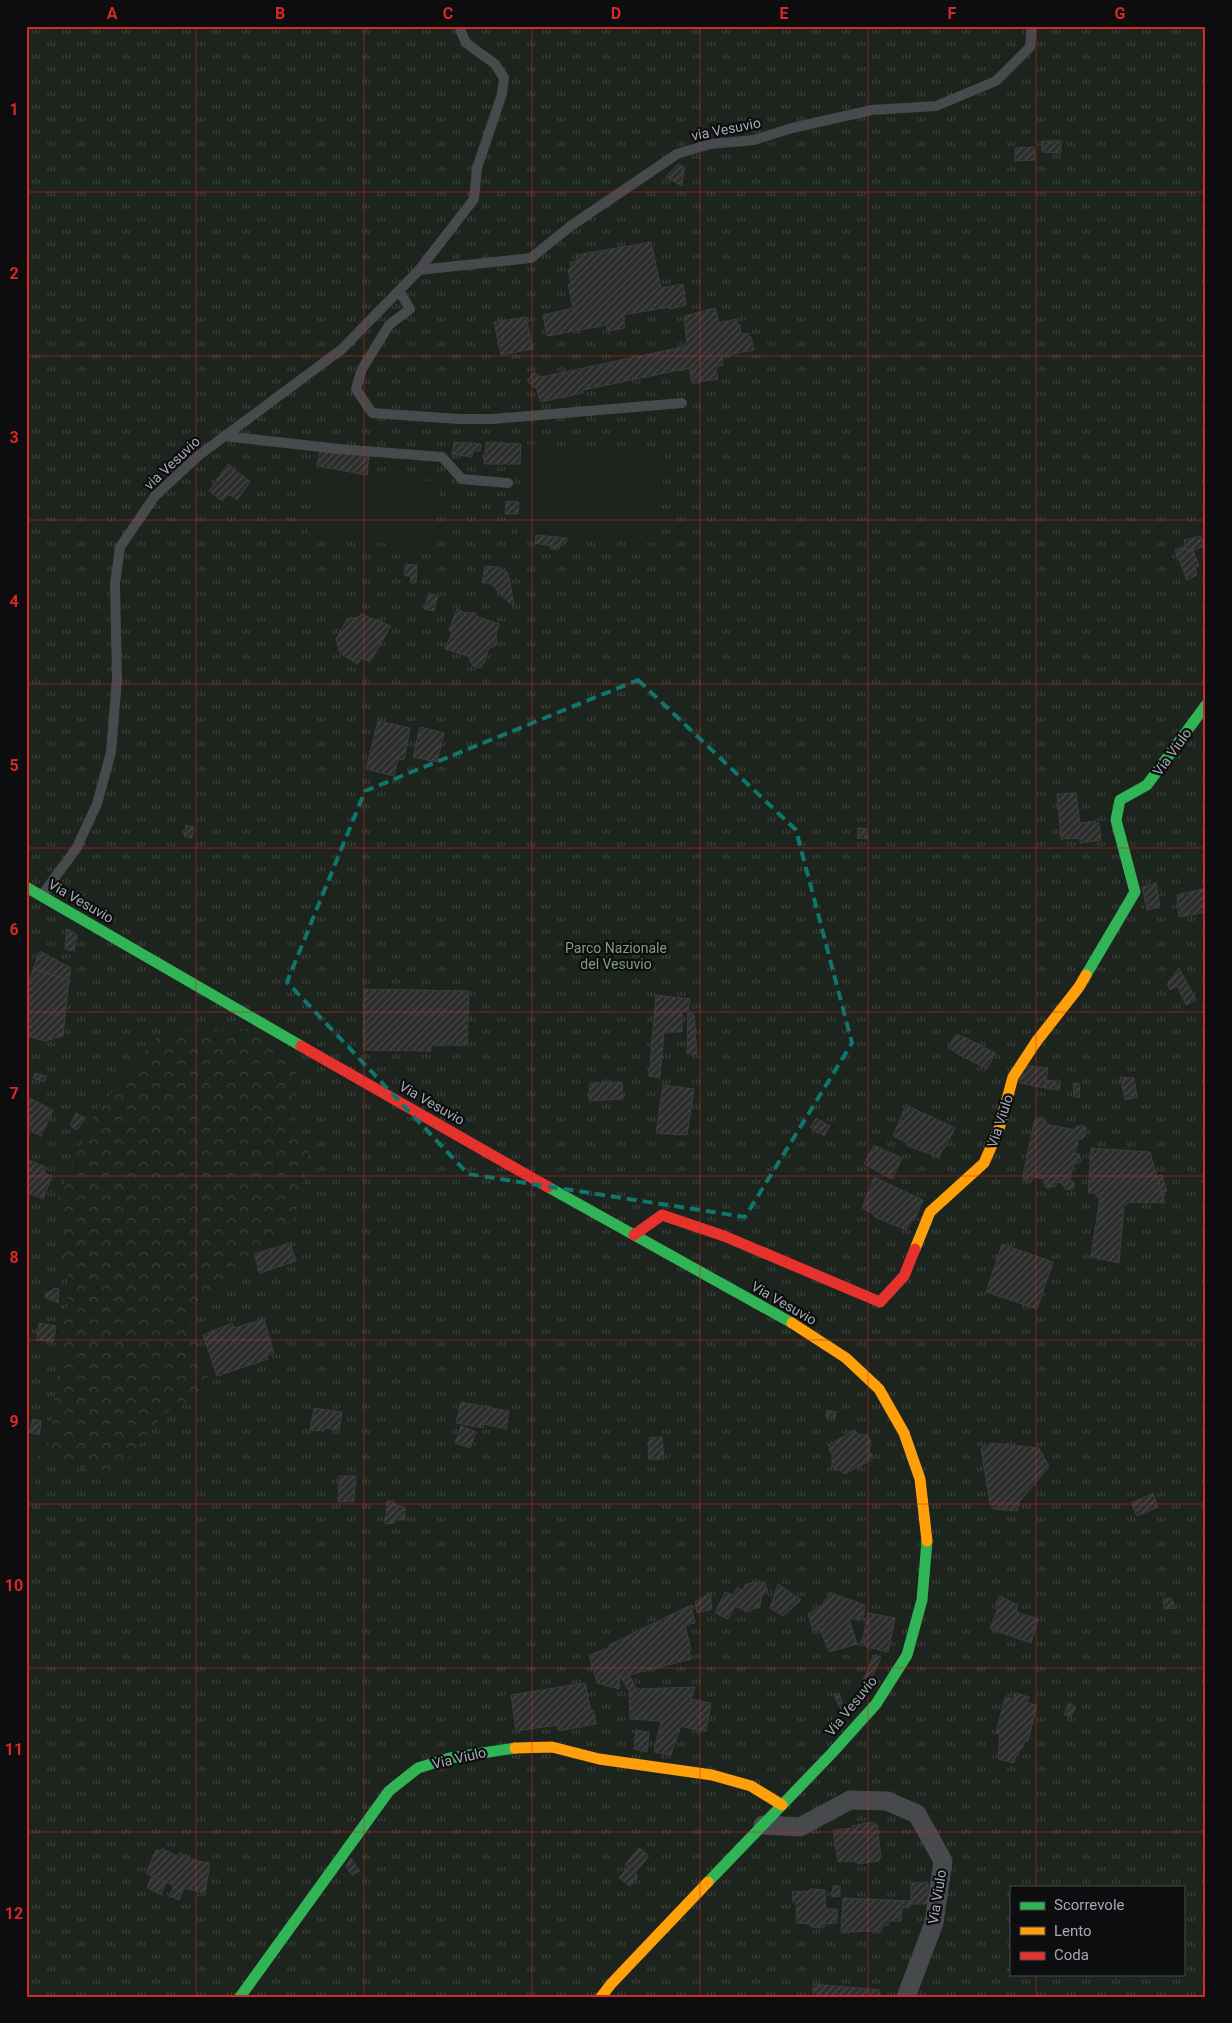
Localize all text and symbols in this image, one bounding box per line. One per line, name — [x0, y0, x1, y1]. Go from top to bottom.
text: A — [107, 4, 118, 23]
text: B — [275, 4, 285, 23]
text: C — [443, 4, 453, 23]
text: D — [611, 4, 621, 23]
text: E — [780, 4, 789, 23]
text: F — [948, 4, 957, 23]
text: G — [1115, 4, 1126, 23]
text: 1 — [9, 100, 19, 119]
street label: via Vesuvio — [690, 114, 762, 144]
text: 2 — [9, 264, 19, 283]
text: 3 — [9, 428, 19, 447]
street label: via Vesuvio — [141, 433, 203, 493]
text: 4 — [9, 592, 19, 611]
street label: Via Viulo — [1149, 725, 1195, 779]
text: 5 — [9, 756, 19, 775]
street label: Via Vesuvio — [46, 876, 116, 926]
text: 6 — [9, 920, 19, 939]
park label: Parco Nazionale del Vesuvio — [565, 940, 667, 972]
street label: Via Vesuvio — [397, 1078, 467, 1128]
text: 7 — [9, 1084, 19, 1103]
street label: Via Viulo — [984, 1092, 1016, 1150]
text: 8 — [9, 1248, 19, 1267]
street label: Via Vesuvio — [749, 1278, 819, 1328]
text: 9 — [9, 1412, 19, 1431]
text: 10 — [5, 1576, 23, 1595]
street label: Via Vesuvio — [822, 1673, 880, 1739]
text: 11 — [5, 1740, 23, 1759]
street label: Via Viulo — [430, 1744, 488, 1772]
street label: Via Viulo — [925, 1869, 949, 1925]
legend — [1010, 1886, 1184, 1976]
text: Scorrevole — [1054, 1896, 1125, 1914]
text: 12 — [5, 1904, 23, 1923]
text: Lento — [1054, 1922, 1092, 1940]
text: Coda — [1054, 1946, 1089, 1964]

